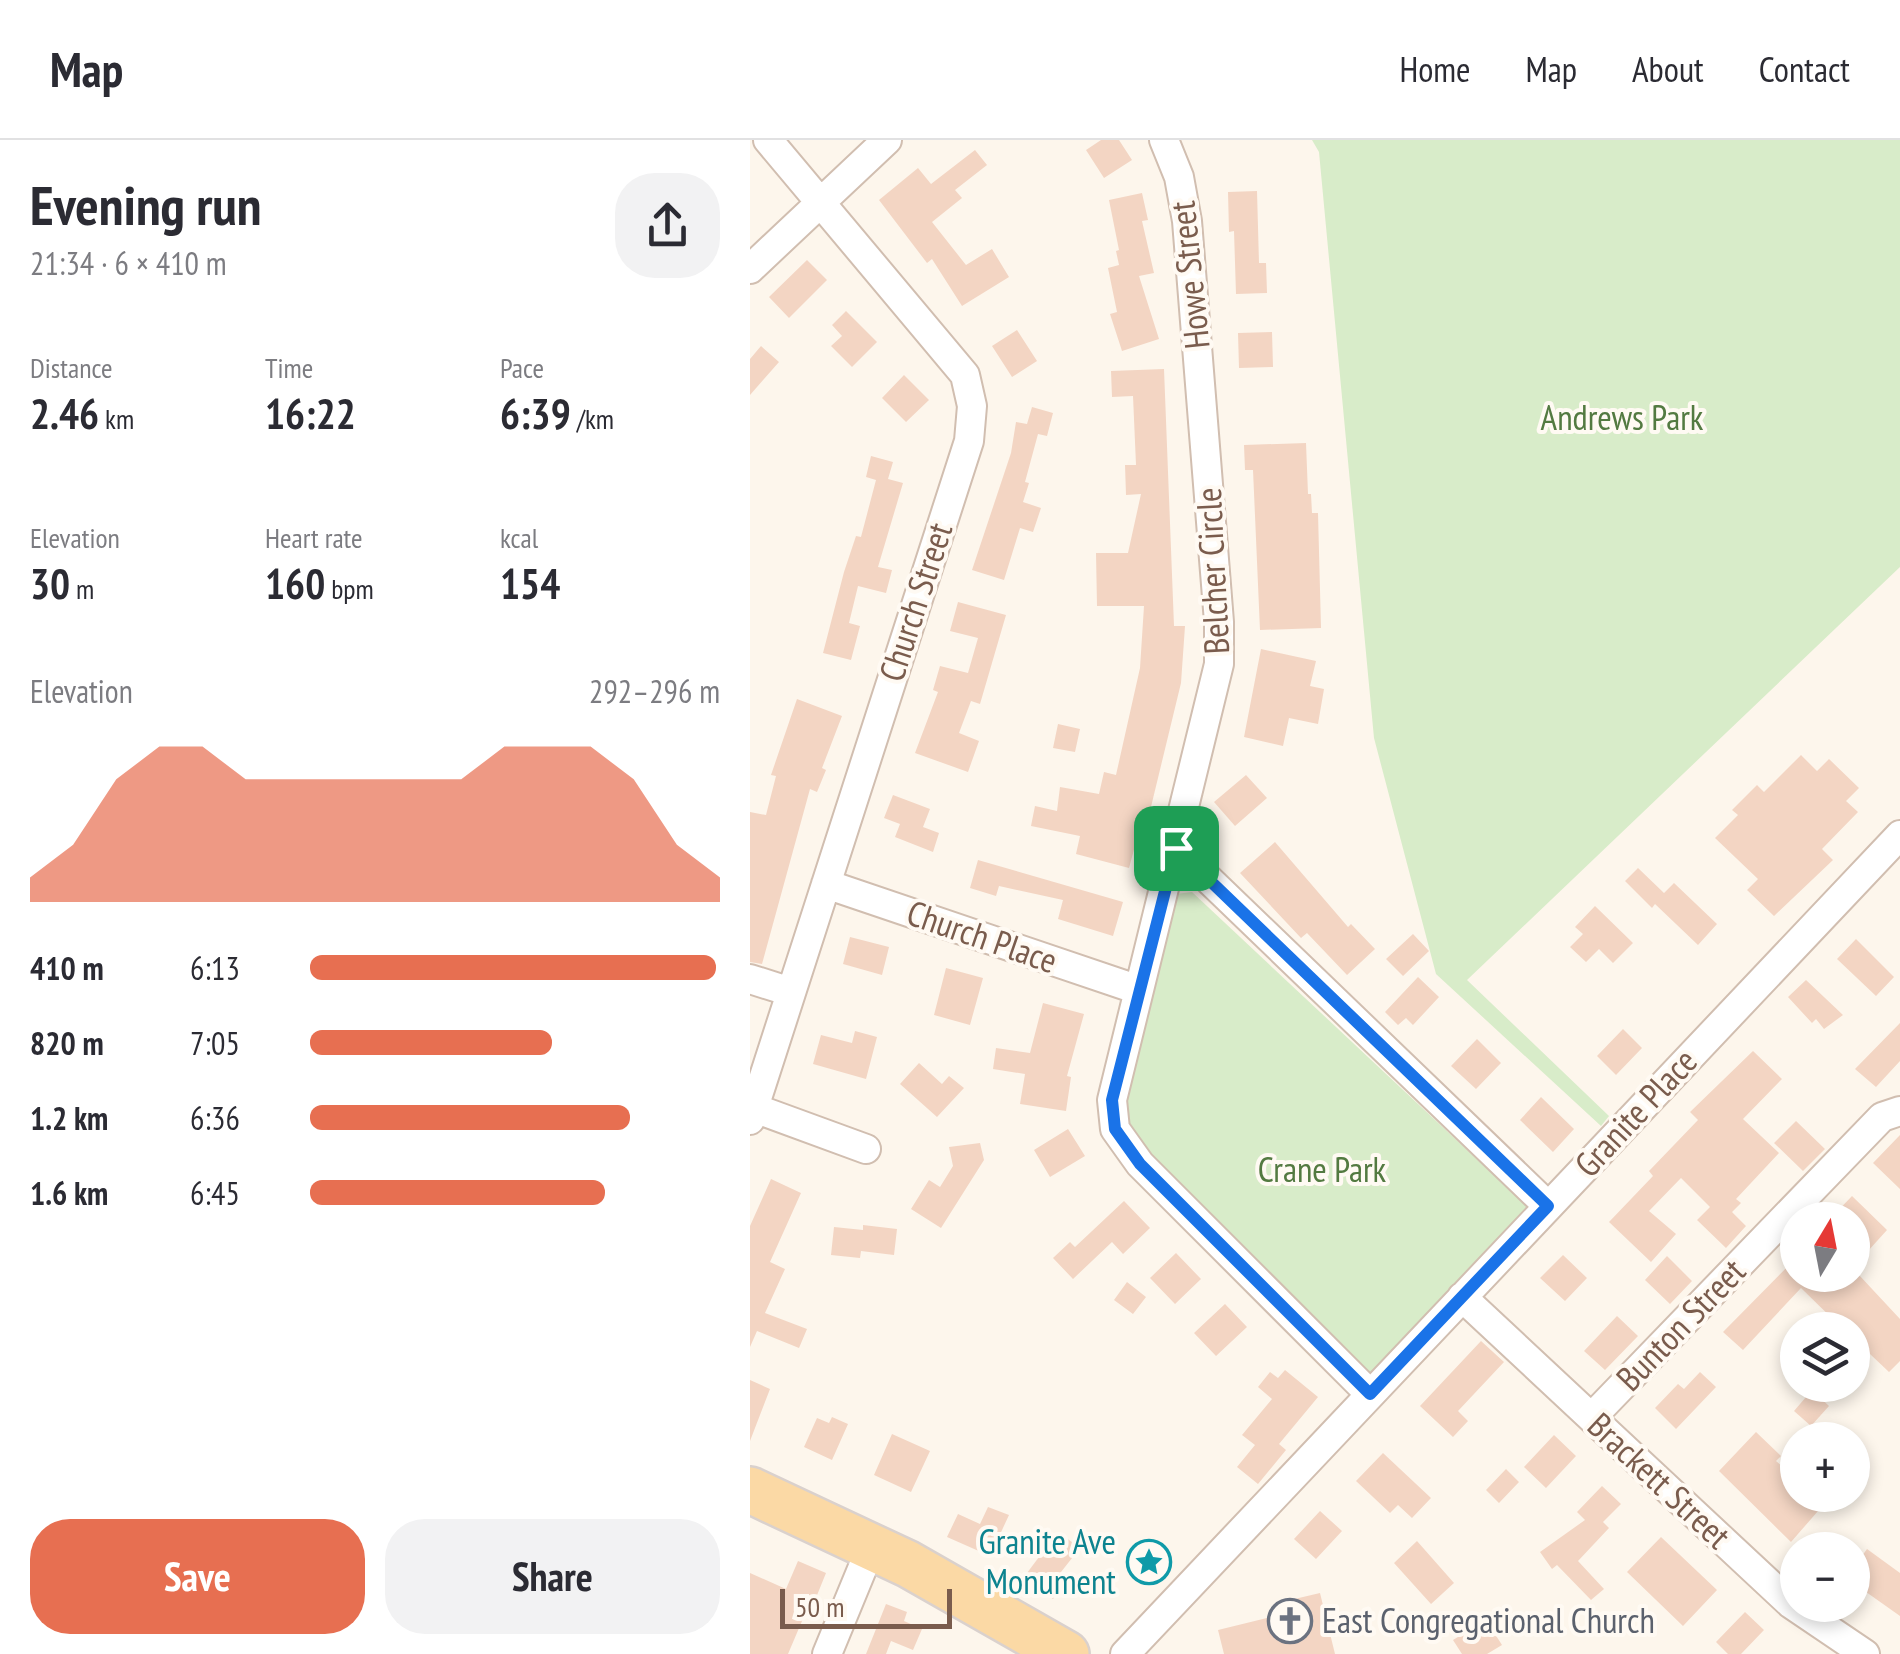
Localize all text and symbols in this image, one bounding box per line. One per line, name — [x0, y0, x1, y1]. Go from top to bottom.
text: Map — [50, 38, 123, 100]
text: Home — [1399, 46, 1471, 92]
text: Map — [1526, 46, 1577, 92]
text: About — [1632, 46, 1704, 92]
text: Contact — [1759, 46, 1850, 92]
text: Evening run — [30, 169, 262, 240]
button: share — [615, 173, 720, 278]
street label: Howe Street — [1158, 199, 1220, 351]
text: 21:34 · 6 × 410 m — [30, 242, 227, 284]
text: Distance — [30, 349, 113, 386]
text: Time — [265, 349, 313, 386]
text: Pace — [500, 349, 544, 386]
text: 2.46 — [30, 386, 99, 441]
text: 16:22 — [265, 386, 356, 441]
text: 6:39 — [500, 386, 571, 441]
park label: Andrews Park — [1541, 394, 1704, 440]
text: km — [99, 400, 134, 437]
text: /km — [571, 400, 614, 437]
street label: Belcher Circle — [1185, 487, 1239, 656]
street label: Church Street — [868, 516, 962, 687]
text: Elevation — [30, 519, 120, 556]
text: Heart rate — [265, 519, 363, 556]
text: kcal — [500, 519, 538, 556]
text: 30 — [30, 556, 70, 611]
text: 160 — [265, 556, 325, 611]
text: 154 — [500, 556, 560, 611]
text: m — [70, 570, 94, 607]
text: bpm — [325, 570, 374, 607]
text: Elevation — [30, 670, 133, 712]
text: 292–296 m — [589, 670, 720, 712]
pin — [1134, 806, 1219, 891]
icon: arrive — [1149, 821, 1204, 876]
street label: Church Place — [901, 889, 1063, 983]
text: 410 m — [30, 947, 104, 989]
text: 6:13 — [190, 947, 240, 989]
text: 820 m — [30, 1022, 104, 1064]
text: 7:05 — [190, 1022, 240, 1064]
street label: Granite Place — [1564, 1038, 1706, 1186]
text: 1.2 km — [30, 1097, 108, 1139]
text: 6:36 — [190, 1097, 240, 1139]
park label: Crane Park — [1258, 1146, 1387, 1192]
text: 1.6 km — [30, 1172, 108, 1214]
text: 6:45 — [190, 1172, 240, 1214]
north arrow — [1780, 1202, 1870, 1292]
map controls — [1780, 1202, 1870, 1622]
street label: Bunton Street — [1606, 1248, 1755, 1400]
button: layers — [1780, 1312, 1870, 1402]
street label: Brackett Street — [1578, 1402, 1741, 1558]
button: + — [1780, 1422, 1870, 1512]
place label: Granite Ave Monument — [978, 1518, 1116, 1604]
button: Save — [30, 1519, 365, 1634]
button: Share — [385, 1519, 720, 1634]
button: − — [1780, 1532, 1870, 1622]
place icon: Granite Ave Monument — [1126, 1539, 1172, 1585]
scale bar — [780, 1584, 952, 1628]
text: 50 m — [795, 1588, 844, 1625]
place label: East Congregational Church — [1322, 1597, 1655, 1643]
church icon: East Congregational Church — [1267, 1598, 1313, 1644]

